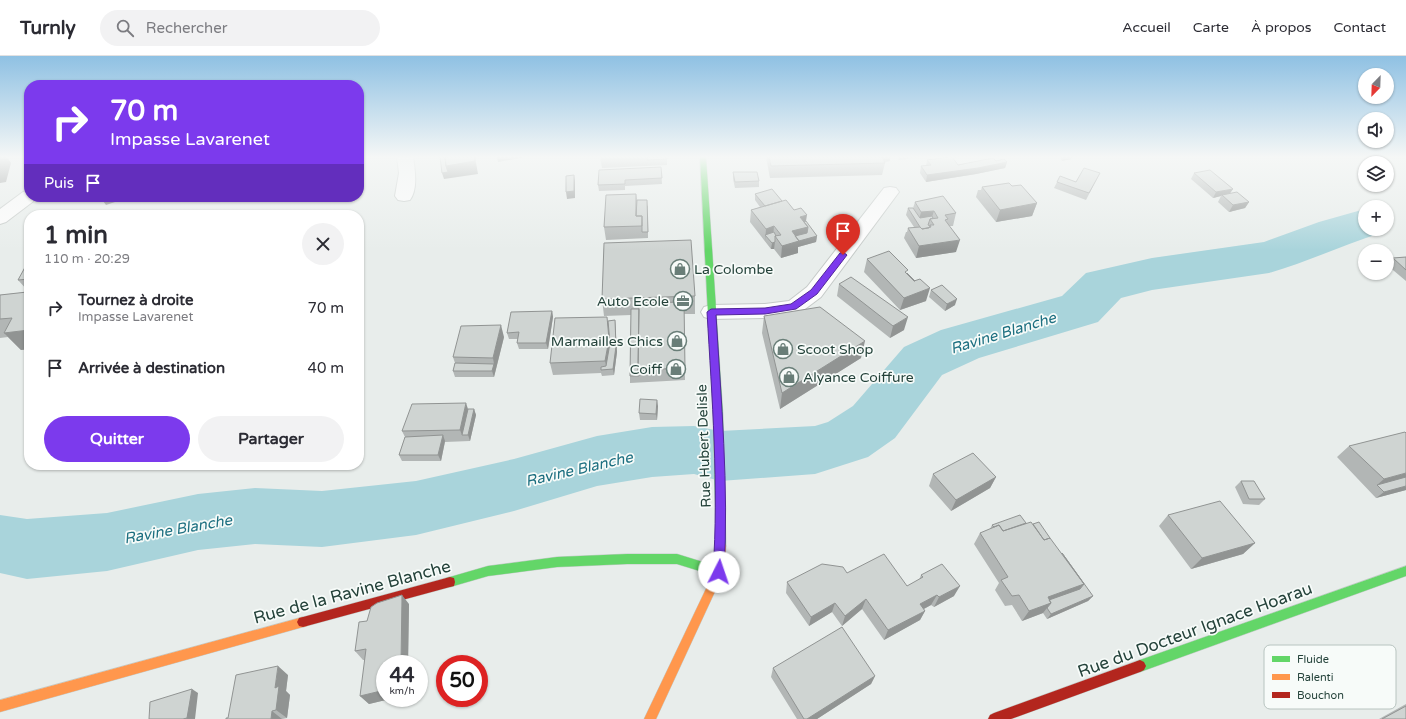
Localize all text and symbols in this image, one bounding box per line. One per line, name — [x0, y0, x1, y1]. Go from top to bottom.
search box — [100, 10, 380, 46]
text: Turnly — [20, 17, 76, 39]
icon: search — [114, 17, 136, 39]
text: Rechercher — [146, 19, 227, 37]
text: Accueil — [1122, 19, 1171, 36]
text: Carte — [1193, 19, 1229, 36]
text: À propos — [1251, 19, 1312, 36]
text: Contact — [1334, 19, 1386, 36]
north arrow — [1358, 68, 1394, 104]
map controls — [1358, 68, 1394, 280]
text: 70 m — [110, 94, 178, 128]
icon: right — [44, 96, 96, 148]
button: sound — [1358, 112, 1394, 148]
text: Impasse Lavarenet — [110, 128, 270, 150]
button: layers — [1358, 156, 1394, 192]
icon: arrive — [82, 172, 104, 194]
text: Puis — [44, 174, 74, 192]
button: + — [1358, 200, 1394, 236]
pin — [826, 214, 860, 255]
icon: arrive — [832, 220, 854, 242]
text: 1 min — [44, 221, 108, 250]
button: close — [302, 223, 344, 265]
button: − — [1358, 244, 1394, 280]
text: 110 m · 20:29 — [44, 251, 130, 267]
shop icon: La Colombe — [669, 258, 691, 280]
place label: La Colombe — [694, 261, 773, 278]
office icon: Auto Ecole — [672, 290, 694, 312]
text: Tournez à droite — [78, 291, 193, 309]
place label: Auto Ecole — [597, 293, 669, 310]
icon: right — [44, 297, 66, 319]
text: 70 m — [307, 299, 344, 317]
water label: Ravine Blanche — [948, 308, 1059, 358]
text: Impasse Lavarenet — [78, 309, 193, 325]
shop icon: Marmailles Chics — [666, 330, 688, 352]
place label: Marmailles Chics — [551, 333, 663, 350]
shop icon: Scoot Shop — [772, 338, 794, 360]
place label: Scoot Shop — [797, 341, 874, 358]
icon: arrive — [44, 357, 66, 379]
shop icon: Coiff — [665, 358, 687, 380]
text: Arrivée à destination — [78, 359, 225, 377]
text: 40 m — [307, 359, 344, 377]
place label: Coiff — [630, 361, 662, 378]
shop icon: Alyance Coiffure — [778, 366, 800, 388]
place label: Alyance Coiffure — [803, 369, 914, 386]
street label: Rue Hubert Delisle — [693, 384, 715, 508]
button: Quitter — [44, 416, 190, 462]
button: Partager — [198, 416, 344, 462]
water label: Ravine Blanche — [524, 448, 636, 490]
water label: Ravine Blanche — [123, 510, 235, 547]
position arrow — [698, 551, 740, 593]
street label: Rue de la Ravine Blanche — [251, 556, 453, 628]
street label: Rue du Docteur Ignace Hoarau — [1075, 578, 1315, 682]
legend — [1264, 645, 1396, 709]
text: Fluide — [1297, 653, 1329, 666]
speed limit sign: 50 — [436, 655, 488, 707]
text: 44 — [389, 664, 415, 688]
text: Ralenti — [1297, 671, 1334, 684]
text: km/h — [389, 685, 415, 697]
text: Bouchon — [1297, 689, 1344, 702]

